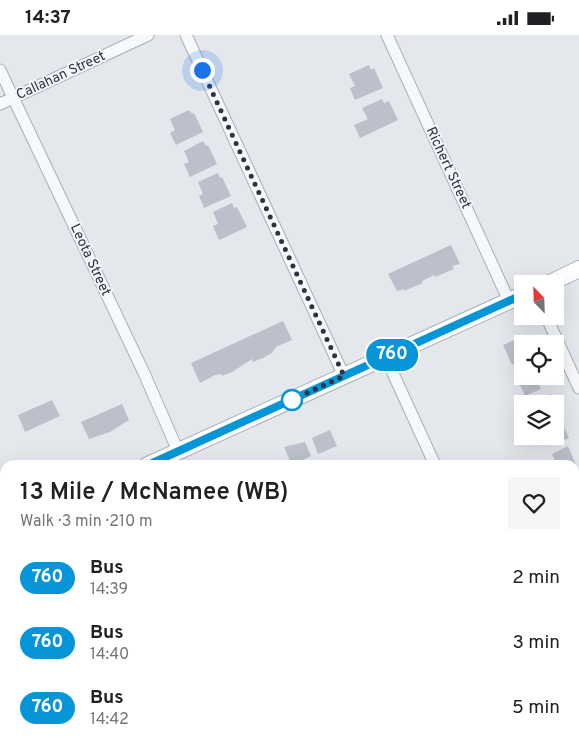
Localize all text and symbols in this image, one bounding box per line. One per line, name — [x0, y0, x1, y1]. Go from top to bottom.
text: 14:37 — [25, 6, 71, 30]
street label: Callahan Street — [14, 48, 108, 104]
your location — [190, 58, 215, 83]
street label: Richert Street — [422, 124, 474, 212]
street label: Leota Street — [66, 221, 114, 299]
north arrow — [514, 275, 564, 325]
map controls — [514, 275, 564, 445]
button: locate — [514, 335, 564, 385]
line badge: 760 — [363, 339, 421, 371]
text: 760 — [376, 343, 408, 366]
unlabelled marker — [281, 389, 303, 411]
button: layers — [514, 395, 564, 445]
button: heart — [508, 477, 560, 529]
text: 13 Mile / McNamee (WB) — [20, 478, 288, 508]
text: Walk · 3 min · 210 m — [20, 512, 153, 532]
text: Bus — [90, 556, 124, 580]
text: 760 — [32, 566, 63, 589]
text: 2 min — [512, 566, 560, 590]
text: 14:39 — [90, 580, 128, 600]
text: Bus — [90, 621, 124, 645]
text: 760 — [32, 631, 63, 654]
text: 3 min — [512, 631, 560, 655]
text: 14:40 — [90, 645, 129, 665]
text: Bus — [90, 686, 124, 710]
text: 760 — [32, 696, 63, 719]
text: 5 min — [512, 696, 560, 720]
text: 14:42 — [90, 710, 129, 730]

